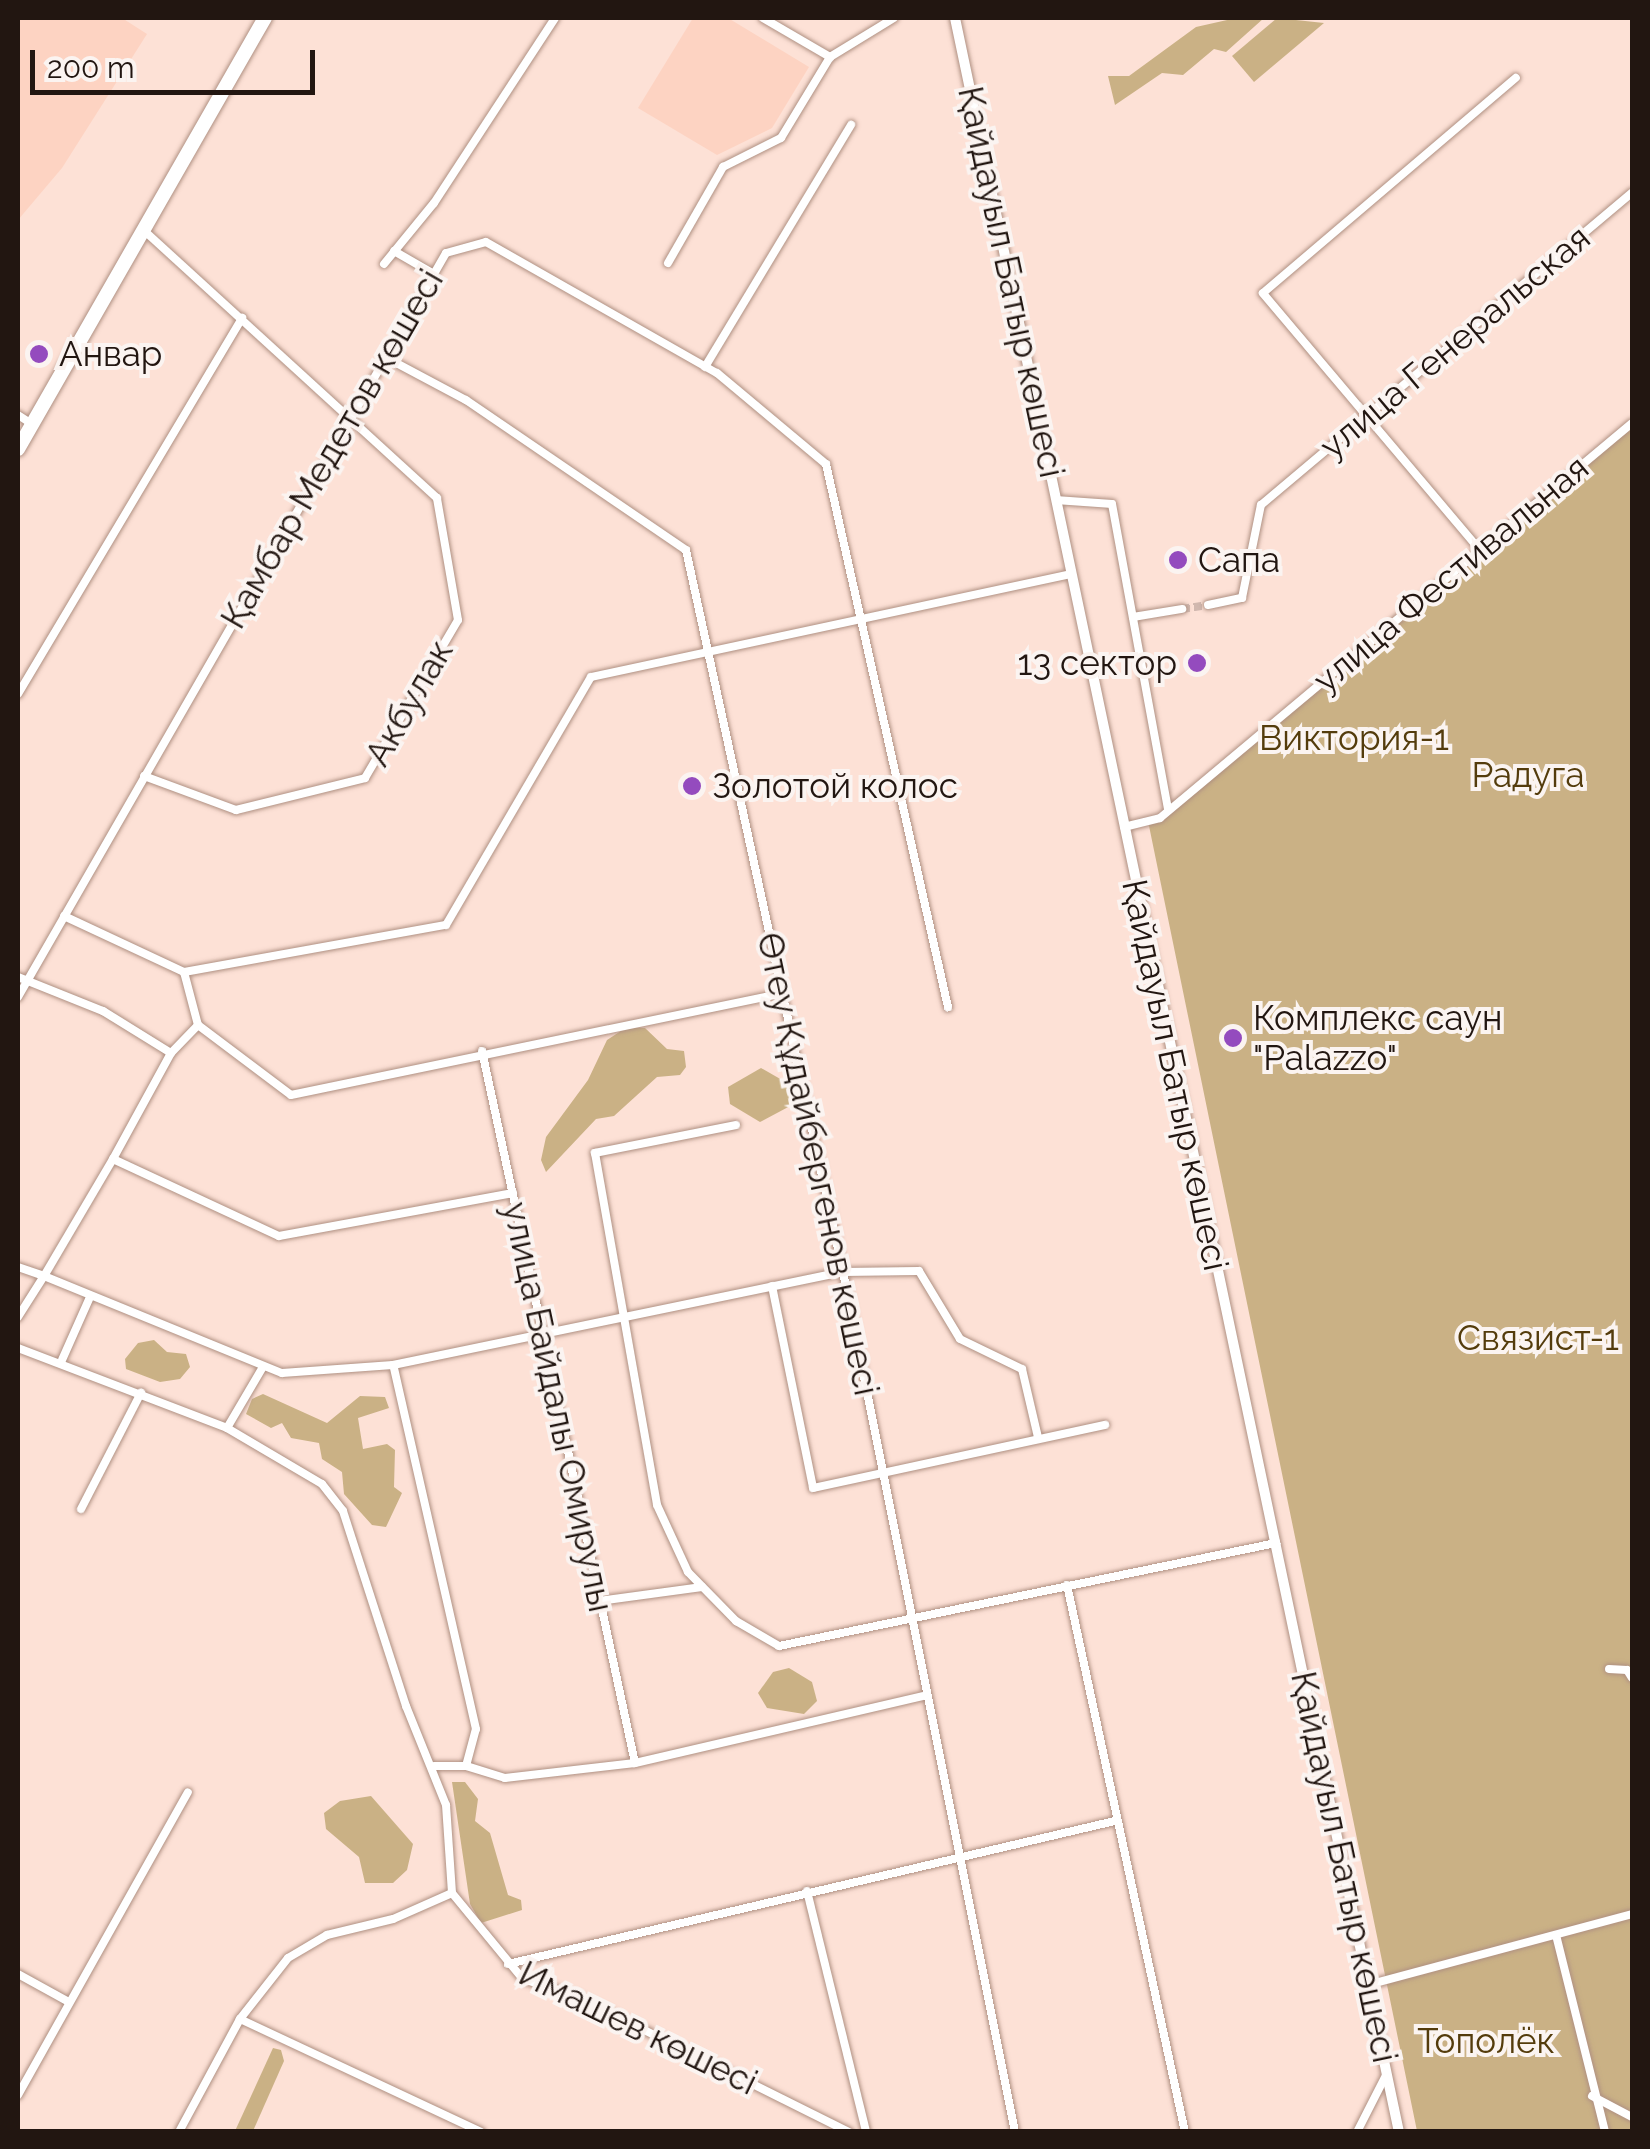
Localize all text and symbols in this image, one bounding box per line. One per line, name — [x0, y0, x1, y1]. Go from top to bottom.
scale bar — [35, 30, 320, 92]
text: 200 m — [47, 50, 135, 85]
street label: Қайдауыл Батыр көшесі — [949, 83, 1073, 481]
street label: улица Генеральская — [1311, 217, 1599, 467]
street label: Қамбар Медетов көшесі — [212, 262, 452, 636]
place label: Анвар — [59, 333, 162, 375]
marker: Анвар — [28, 343, 50, 365]
street label: улица Фестивальная — [1305, 447, 1597, 701]
place label: Сапа — [1198, 539, 1280, 581]
marker: Сапа — [1167, 549, 1189, 571]
street label: Акбулак — [356, 633, 462, 773]
place label: 13 сектор — [1018, 642, 1177, 684]
marker: 13 сектор — [1186, 652, 1208, 674]
park label: Виктория-1 — [1259, 717, 1449, 759]
park label: Радуга — [1471, 754, 1585, 796]
place label: Золотой колос — [712, 765, 958, 807]
marker: Золотой колос — [681, 775, 703, 797]
street label: Қайдауыл Батыр көшесі — [1113, 876, 1237, 1274]
street label: Өтеу Құдайбергенов көшесі — [748, 928, 888, 1400]
place label: Комплекс саун "Palazzo" — [1253, 997, 1502, 1079]
marker: Комплекс саун "Palazzo" — [1222, 1027, 1244, 1049]
street label: улица Байдалы Омирулы — [494, 1198, 622, 1616]
park label: Связист-1 — [1457, 1317, 1619, 1359]
street label: Қайдауыл Батыр көшесі — [1282, 1668, 1406, 2066]
street label: Имашев көшесі — [512, 1952, 764, 2104]
park label: Тополёк — [1417, 2020, 1555, 2062]

